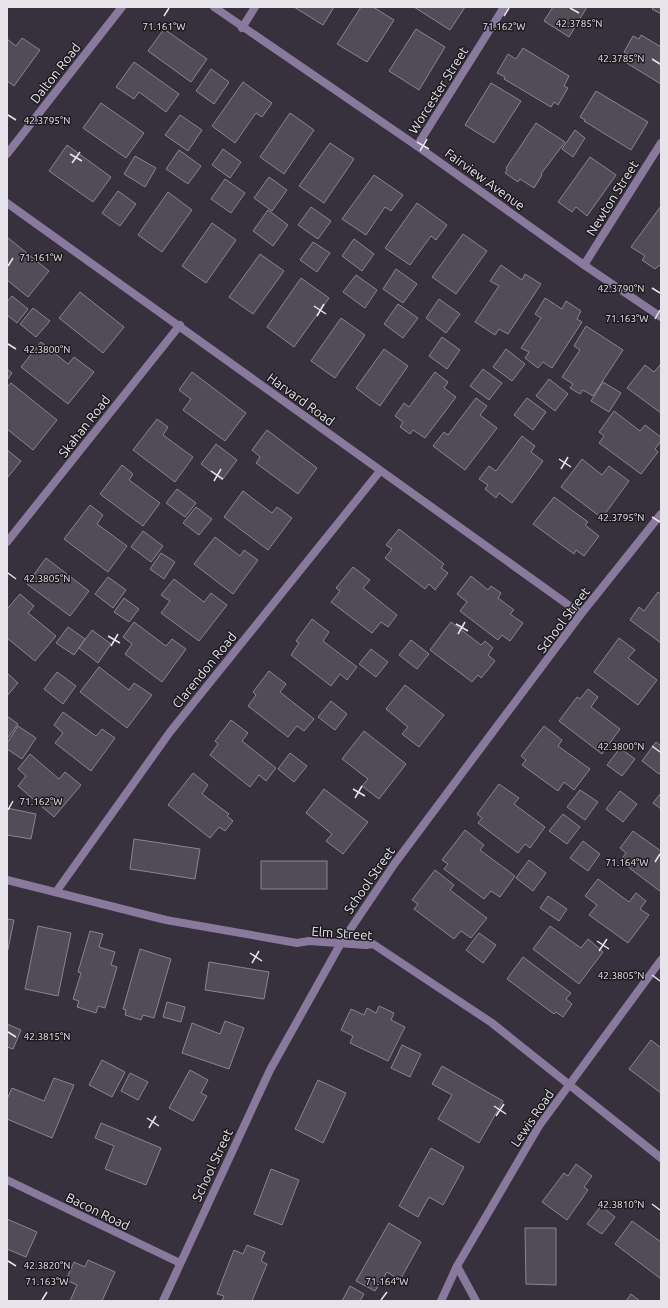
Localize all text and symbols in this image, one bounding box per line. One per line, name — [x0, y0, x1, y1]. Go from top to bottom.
text: 42.3785°N — [556, 18, 602, 29]
text: 71.161°W — [142, 21, 186, 32]
text: 71.162°W — [482, 21, 526, 32]
street label: Dalton Road — [27, 40, 83, 106]
street label: Worcester Street — [406, 44, 470, 136]
text: 42.3785°N — [598, 53, 644, 64]
text: 42.3795°N — [24, 115, 70, 126]
street label: Fairview Avenue — [442, 145, 528, 213]
street label: Newton Street — [583, 158, 641, 238]
text: 71.161°W — [19, 252, 63, 263]
text: 42.3790°N — [598, 283, 644, 294]
text: 71.163°W — [605, 313, 649, 324]
text: 42.3800°N — [24, 344, 70, 355]
street label: Harvard Road — [265, 370, 337, 428]
street label: Skahan Road — [56, 392, 112, 460]
text: 42.3795°N — [598, 512, 644, 523]
text: 42.3805°N — [24, 573, 70, 584]
street label: School Street — [534, 585, 592, 655]
street label: Clarendon Road — [169, 629, 239, 711]
text: 42.3800°N — [598, 741, 644, 752]
text: 71.162°W — [19, 796, 63, 807]
street label: School Street — [341, 844, 397, 916]
text: 71.164°W — [605, 857, 649, 868]
street label: Elm Street — [311, 924, 373, 942]
text: 42.3805°N — [598, 970, 644, 981]
text: 42.3815°N — [24, 1031, 70, 1042]
street label: Lewis Road — [508, 1087, 556, 1149]
street label: School Street — [189, 1127, 235, 1203]
street label: Bacon Road — [64, 1190, 132, 1232]
text: 42.3810°N — [598, 1199, 644, 1210]
text: 42.3820°N — [24, 1260, 70, 1271]
text: 71.163°W — [25, 1276, 69, 1287]
text: 71.164°W — [365, 1276, 409, 1287]

